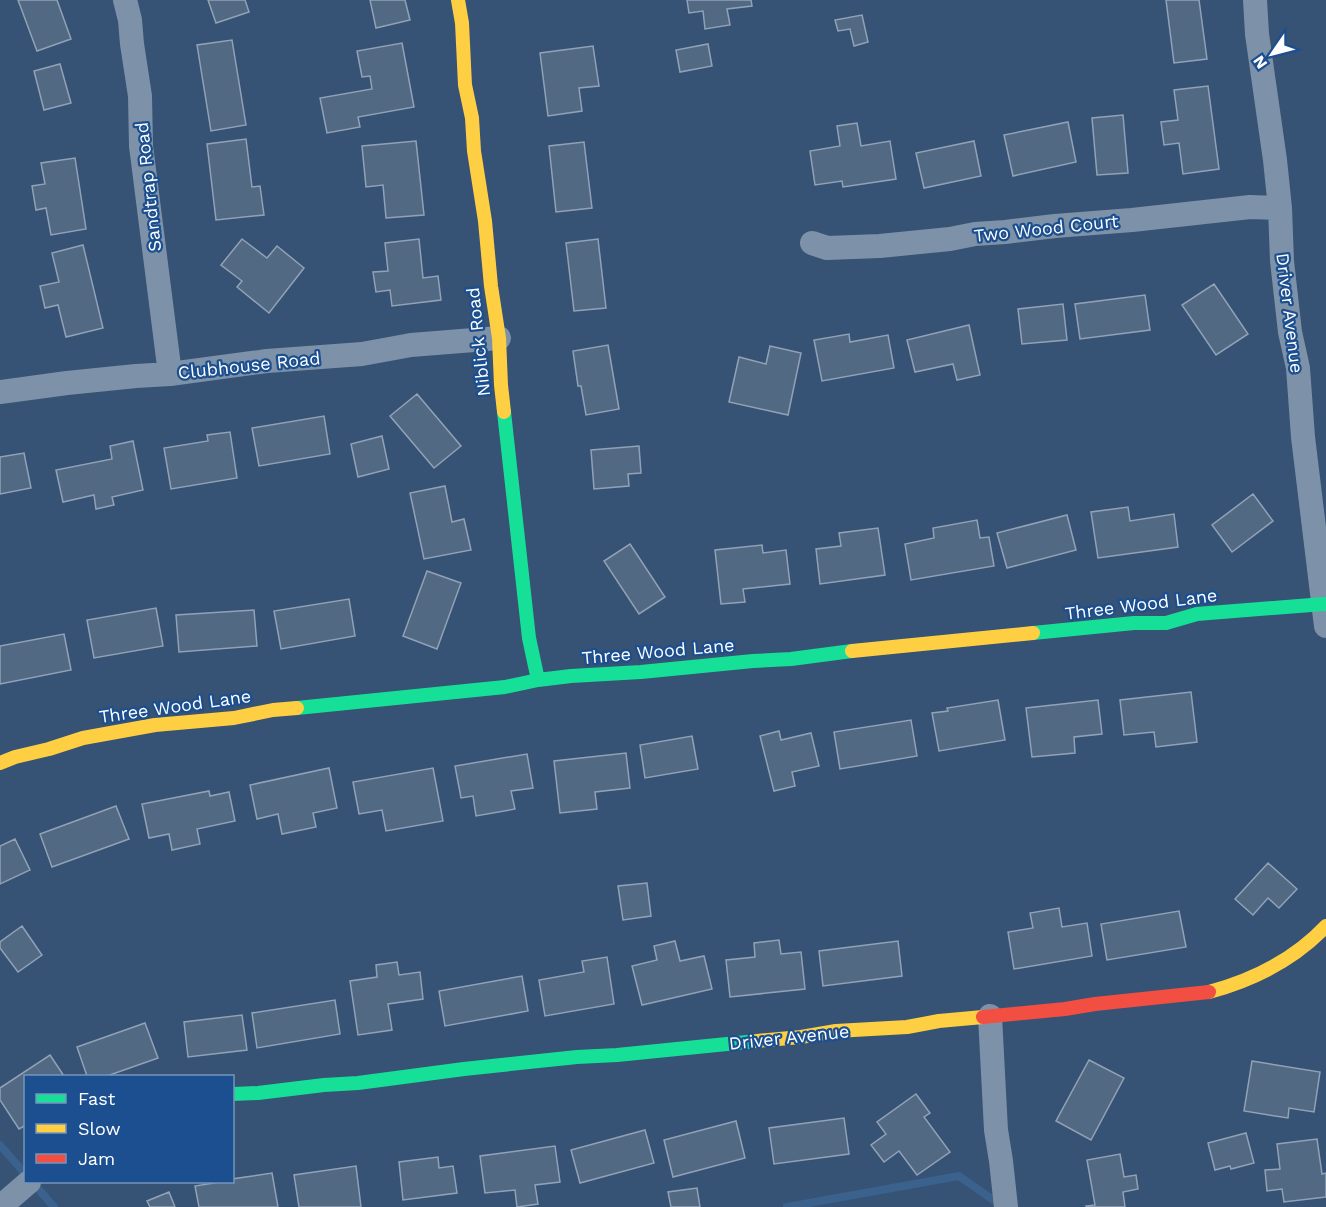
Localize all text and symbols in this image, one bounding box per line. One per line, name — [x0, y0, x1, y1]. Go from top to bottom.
north arrow — [1242, 24, 1302, 84]
text: N — [1249, 52, 1271, 73]
street label: Sandtrap Road — [131, 121, 165, 253]
street label: Two Wood Court — [973, 210, 1120, 246]
street label: Driver Avenue — [1272, 252, 1308, 374]
street label: Niblick Road — [462, 286, 494, 398]
street label: Clubhouse Road — [177, 347, 321, 383]
street label: Three Wood Lane — [1064, 584, 1218, 624]
street label: Three Wood Lane — [581, 634, 735, 668]
street label: Three Wood Lane — [98, 685, 252, 727]
street label: Driver Avenue — [728, 1020, 850, 1054]
legend — [24, 1075, 234, 1183]
text: Fast — [78, 1088, 116, 1109]
text: Slow — [78, 1118, 121, 1139]
text: Jam — [78, 1148, 115, 1169]

